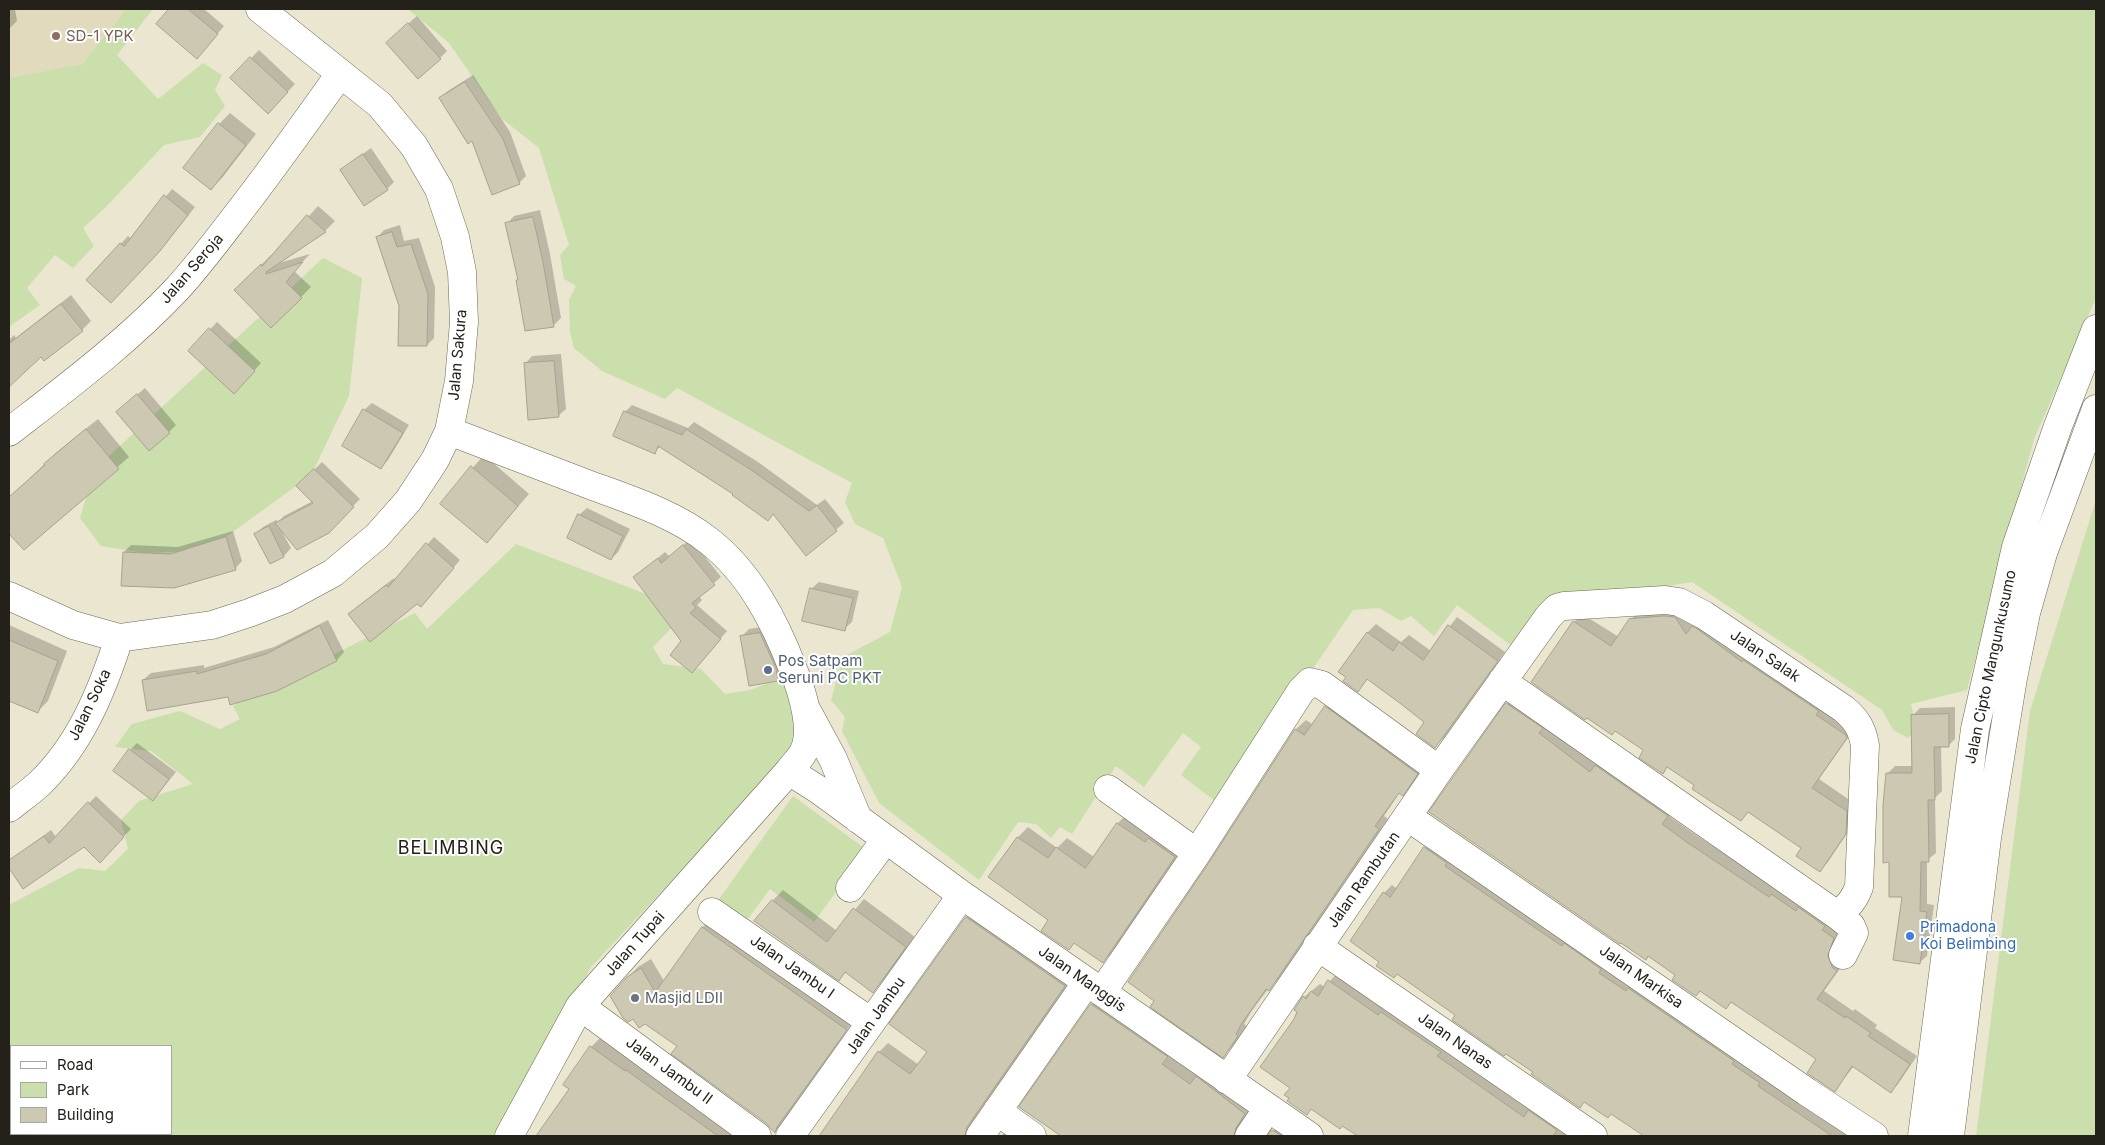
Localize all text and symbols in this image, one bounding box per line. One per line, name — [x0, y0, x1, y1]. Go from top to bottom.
place label: SD-1 YPK — [66, 27, 134, 45]
marker: SD-1 YPK — [50, 30, 62, 42]
street label: Jalan Seroja — [157, 230, 227, 308]
street label: Jalan Sakura — [445, 309, 471, 401]
street label: Jalan Cipto Mangunkusumo — [1962, 568, 2020, 766]
street label: Jalan Salak — [1727, 626, 1803, 686]
place label: Pos Satpam Seruni PC PKT — [778, 652, 882, 687]
marker: Pos Satpam Seruni PC PKT — [762, 664, 774, 676]
street label: Jalan Soka — [65, 666, 115, 744]
street label: Jalan Rambutan — [1324, 828, 1404, 932]
district label: BELIMBING — [397, 838, 505, 860]
street label: Jalan Tupai — [601, 908, 669, 980]
place label: Primadona Koi Belimbing — [1920, 918, 2016, 953]
marker: Primadona Koi Belimbing — [1904, 930, 1916, 942]
street label: Jalan Jambu I — [746, 931, 838, 1003]
street label: Jalan Markisa — [1596, 941, 1686, 1013]
street label: Jalan Manggis — [1035, 942, 1129, 1016]
street label: Jalan Jambu — [843, 974, 909, 1058]
place label: Masjid LDII — [645, 989, 723, 1007]
marker: Masjid LDII — [629, 992, 641, 1004]
street label: Jalan Nanas — [1414, 1009, 1496, 1073]
street label: Jalan Jambu II — [622, 1034, 716, 1108]
legend — [10, 1045, 172, 1135]
text: Road — [57, 1055, 93, 1074]
text: Park — [57, 1080, 89, 1099]
text: Building — [57, 1105, 114, 1124]

